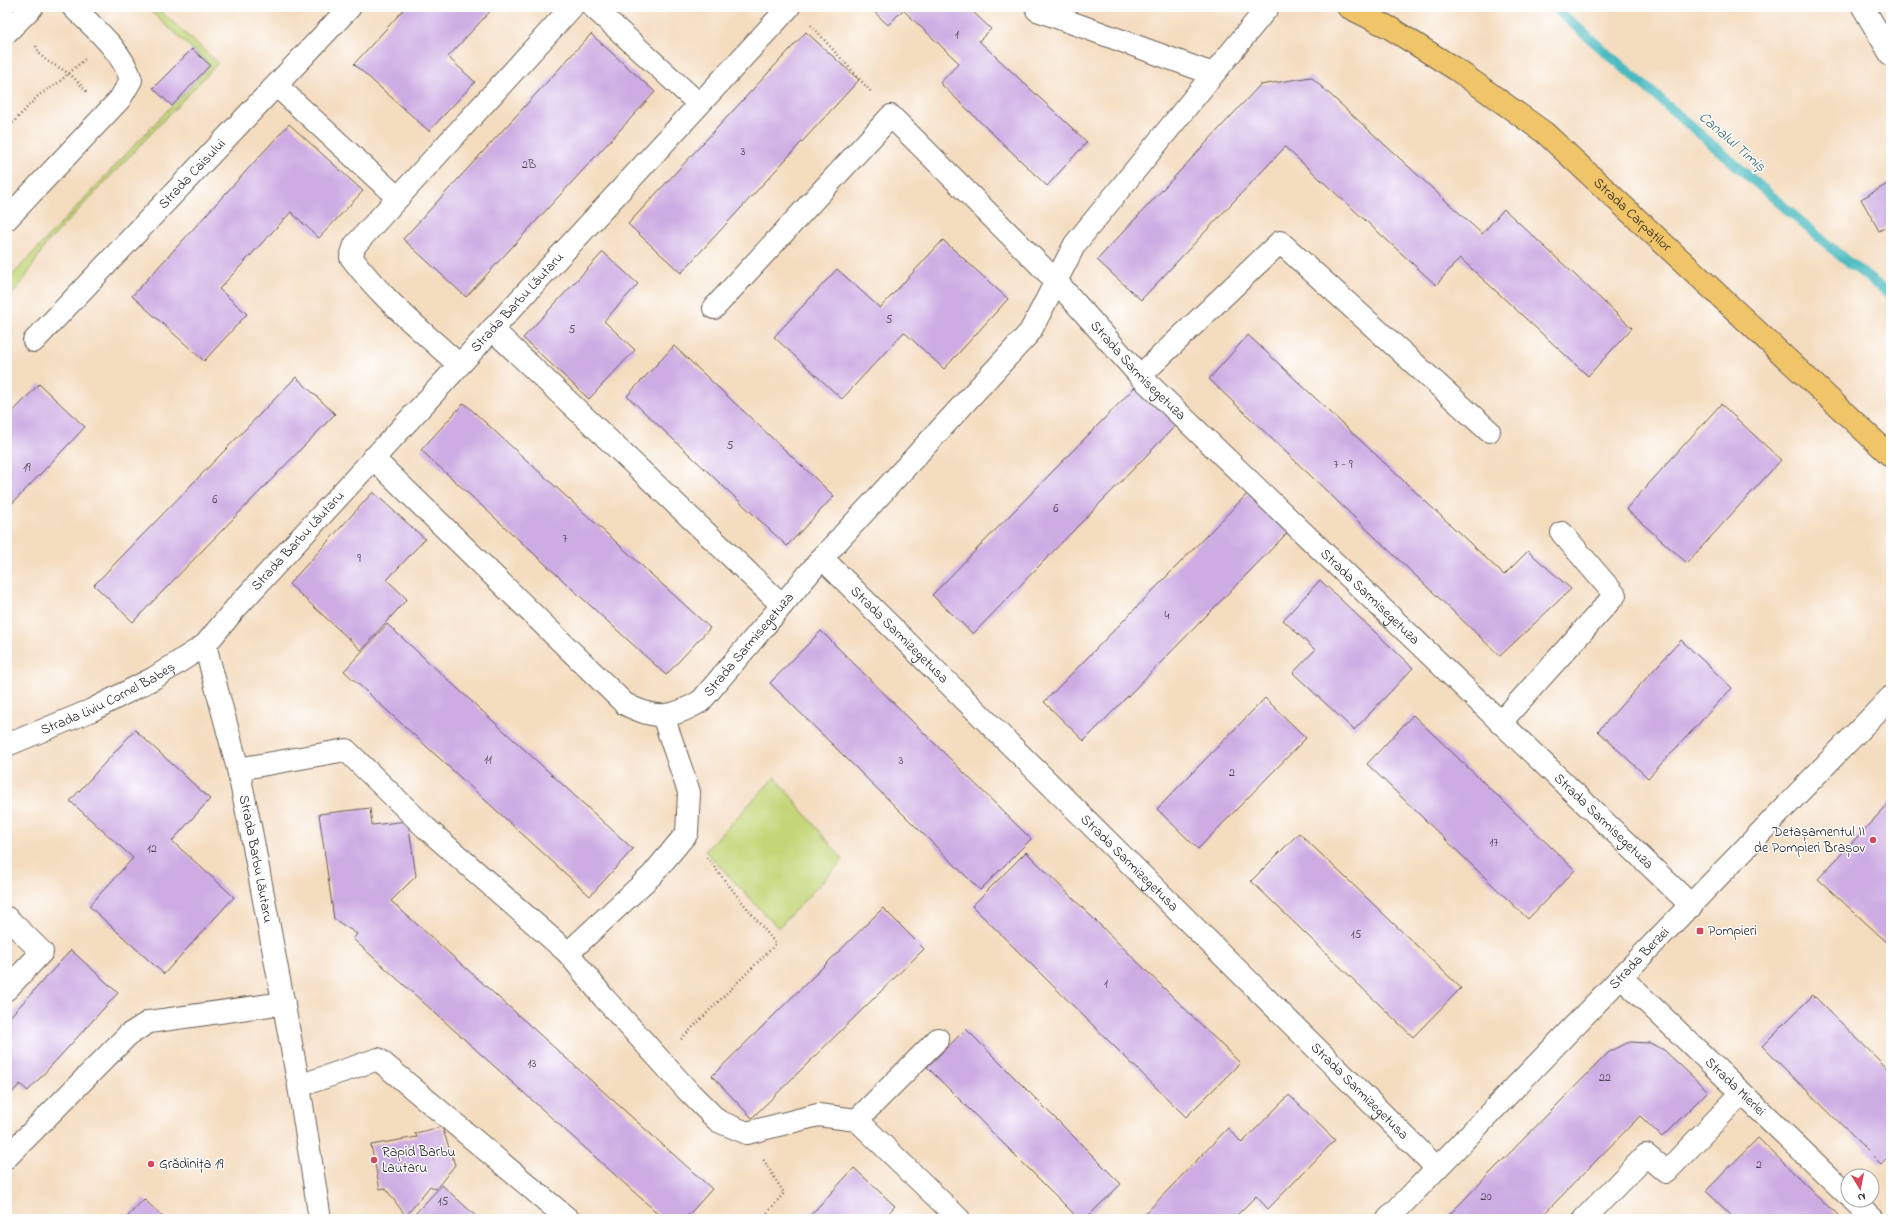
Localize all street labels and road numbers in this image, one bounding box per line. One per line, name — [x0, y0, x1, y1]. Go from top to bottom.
street label: Strada Caisului — [153, 134, 231, 214]
street label: Strada Carpaților — [1589, 173, 1677, 257]
street label: Strada Barbu Lăutaru — [466, 248, 569, 357]
street label: Strada Sarmisegetuza — [1085, 316, 1191, 425]
street label: Strada Barbu Lăutaru — [246, 486, 349, 596]
street label: Strada Sarmisegetuza — [1315, 544, 1424, 650]
street label: Strada Sarmizegetusa — [845, 581, 953, 688]
street label: Strada Sarmisegetuza — [698, 588, 799, 701]
street label: Strada Liviu Cornel Babeș — [37, 657, 179, 741]
street label: Strada Sarmisegetuza — [1549, 768, 1658, 874]
street label: Strada Barbu Lăutaru — [233, 793, 279, 925]
street label: Strada Sarmizegetusa — [1076, 809, 1183, 917]
street label: Strada Berzei — [1604, 922, 1674, 994]
street label: Strada Sarmizegetusa — [1306, 1038, 1413, 1145]
street label: Strada Mierlei — [1700, 1052, 1770, 1121]

